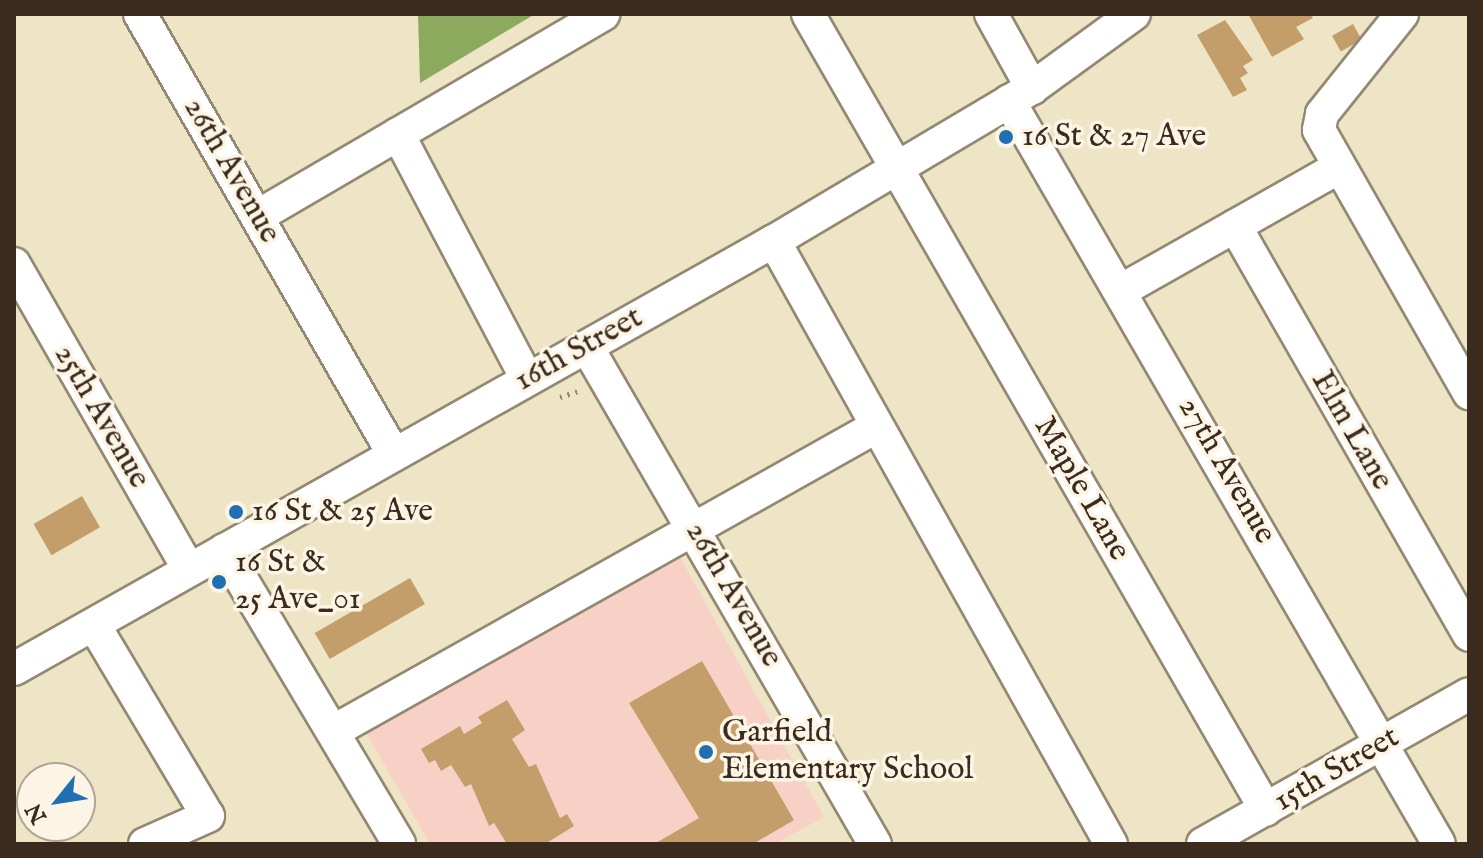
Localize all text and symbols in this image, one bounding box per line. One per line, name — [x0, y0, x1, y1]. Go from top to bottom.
street label: 26th Avenue — [174, 92, 288, 250]
place label: 16 St & 27 Ave — [1022, 118, 1206, 156]
marker: 16 St & 27 Ave — [997, 128, 1015, 146]
street label: 16th Street — [509, 299, 649, 401]
street label: 25th Avenue — [45, 338, 157, 496]
street label: Elm Lane — [1302, 365, 1400, 497]
street label: 27th Avenue — [1169, 391, 1283, 551]
street label: Maple Lane — [1024, 410, 1138, 568]
place label: 16 St & 25 Ave — [252, 493, 433, 531]
marker: 16 St & 25 Ave — [227, 503, 245, 521]
street label: 26th Avenue — [676, 516, 790, 674]
place label: 16 St & 25 Ave_01 — [235, 545, 361, 620]
marker: 16 St & 25 Ave_01 — [210, 573, 228, 591]
place label: Garfield Elementary School — [722, 715, 973, 790]
street label: 15th Street — [1268, 719, 1406, 821]
marker: Garfield Elementary School — [697, 743, 715, 761]
north arrow — [16, 762, 96, 842]
text: N — [20, 798, 54, 828]

